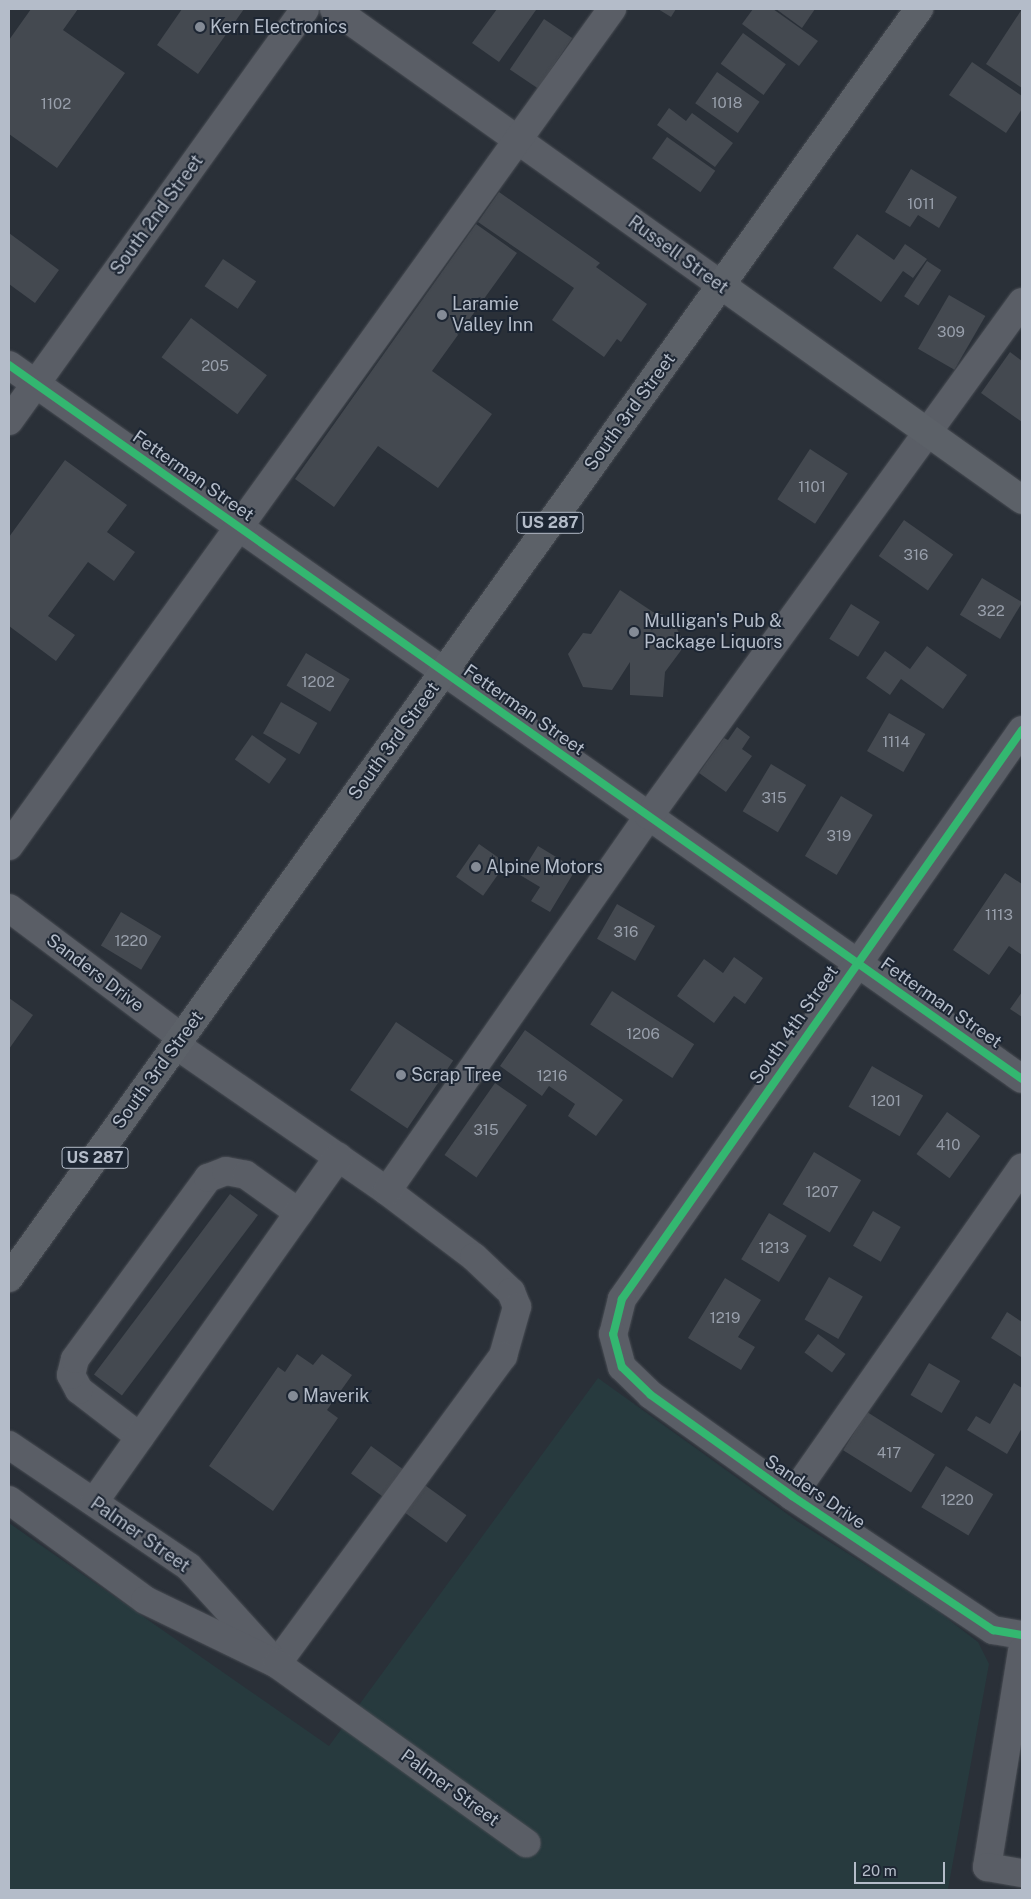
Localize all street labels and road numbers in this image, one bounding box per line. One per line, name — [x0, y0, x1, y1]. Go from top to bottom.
street label: South 2nd Street — [106, 151, 208, 279]
street label: Russell Street — [624, 211, 732, 299]
street label: South 3rd Street — [580, 349, 680, 475]
street label: Fetterman Street — [128, 426, 258, 526]
road number: US 287 — [516, 509, 584, 536]
street label: Fetterman Street — [459, 660, 589, 760]
street label: South 3rd Street — [344, 678, 444, 804]
street label: Sanders Drive — [42, 929, 148, 1017]
street label: Fetterman Street — [876, 953, 1006, 1053]
street label: South 4th Street — [745, 961, 843, 1089]
street label: South 3rd Street — [108, 1007, 208, 1133]
road number: US 287 — [61, 1144, 129, 1172]
street label: Sanders Drive — [761, 1450, 869, 1534]
street label: Palmer Street — [86, 1493, 194, 1577]
street label: Palmer Street — [397, 1745, 503, 1831]

